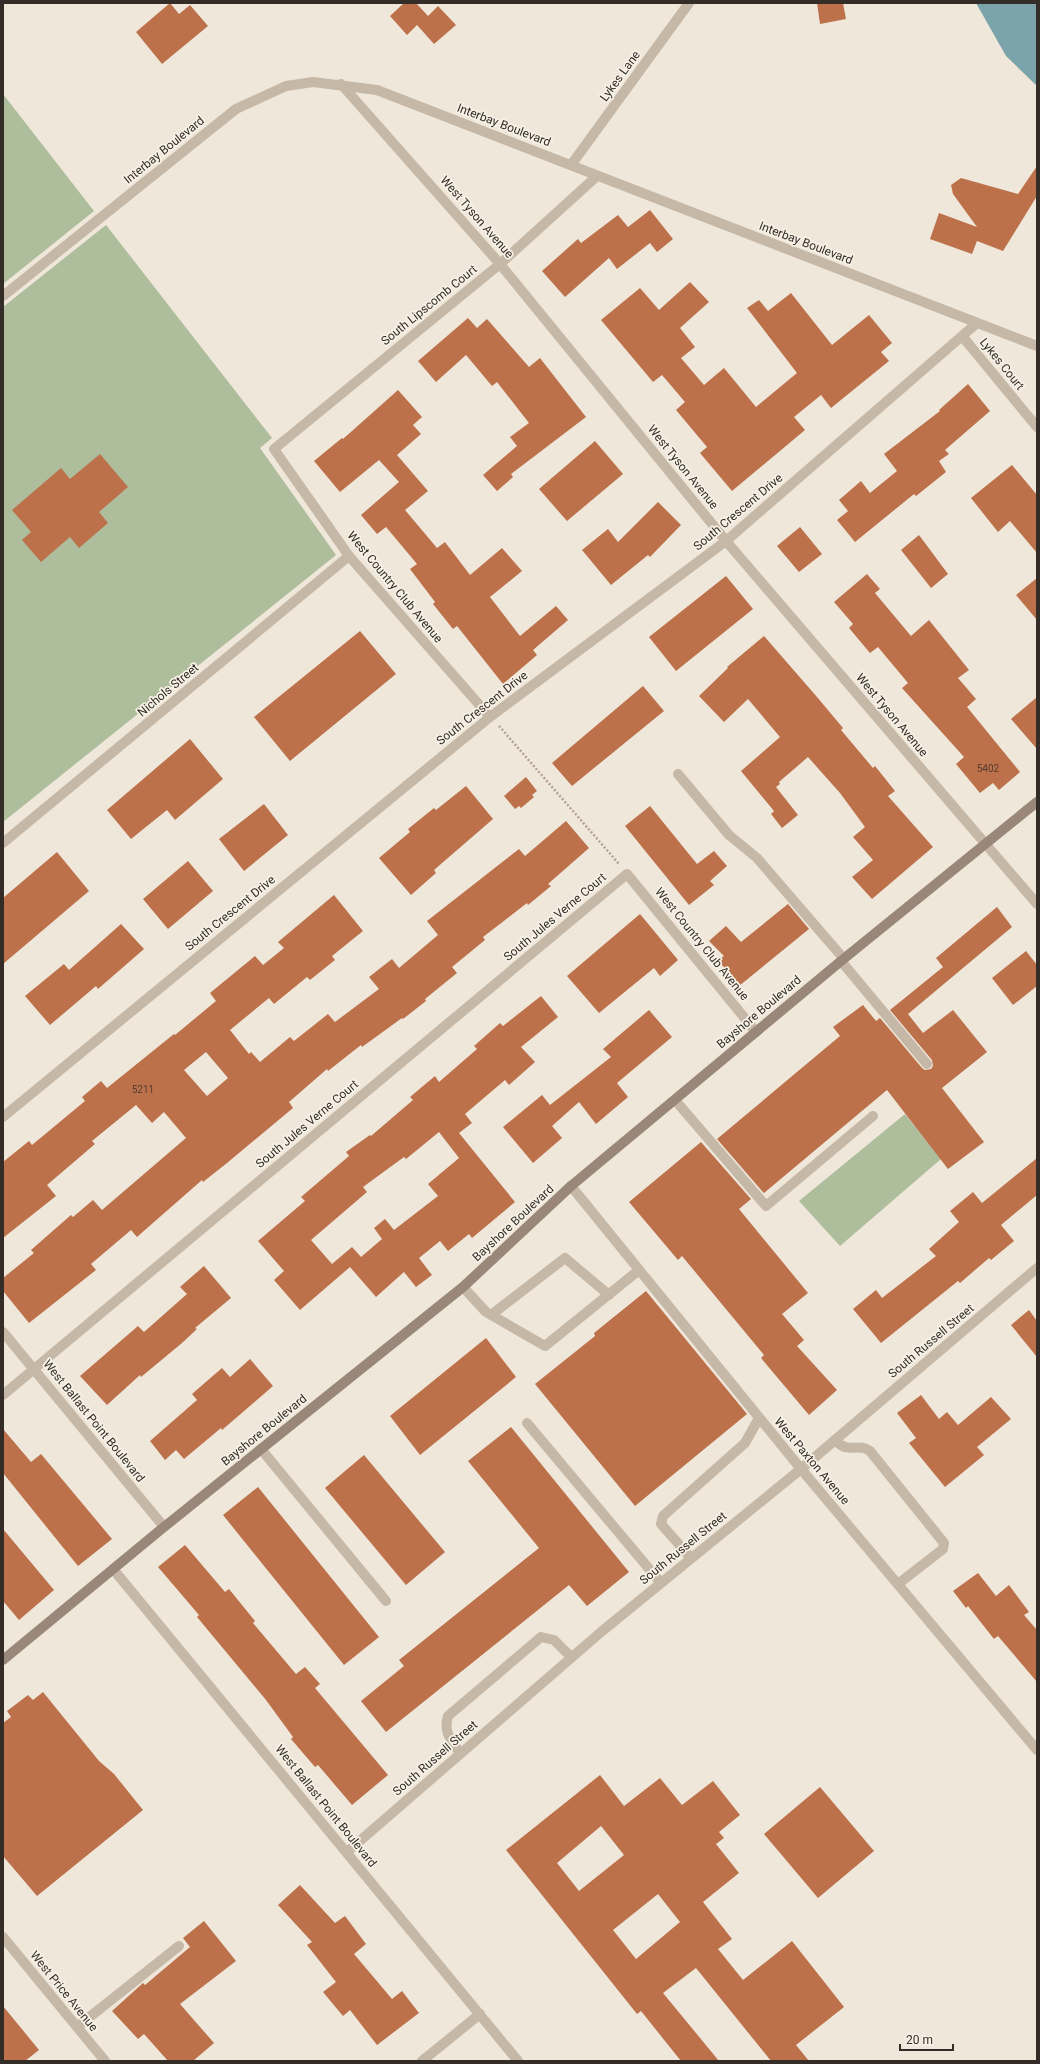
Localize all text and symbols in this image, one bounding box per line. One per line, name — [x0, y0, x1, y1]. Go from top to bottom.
street label: Lykes Lane — [597, 48, 643, 104]
street label: Interbay Boulevard — [455, 101, 553, 149]
street label: Interbay Boulevard — [121, 113, 207, 187]
street label: West Tyson Avenue — [438, 173, 516, 261]
street label: Interbay Boulevard — [757, 219, 855, 267]
street label: South Lipscomb Court — [378, 262, 480, 348]
street label: Lykes Court — [977, 335, 1027, 393]
street label: West Tyson Avenue — [645, 422, 721, 512]
street label: South Crescent Drive — [691, 471, 785, 553]
street label: West Country Club Avenue — [344, 529, 446, 645]
street label: Nichols Street — [135, 661, 201, 719]
street label: South Crescent Drive — [434, 668, 530, 748]
street label: West Tyson Avenue — [853, 671, 931, 759]
house number: 5402 — [977, 763, 1000, 774]
street label: South Jules Verne Court — [501, 870, 609, 964]
street label: South Crescent Drive — [182, 872, 278, 954]
street label: West Country Club Avenue — [652, 885, 752, 1003]
street label: Bayshore Boulevard — [714, 973, 804, 1051]
street label: South Jules Verne Court — [253, 1077, 361, 1171]
house number: 5211 — [132, 1084, 154, 1095]
street label: Bayshore Boulevard — [470, 1182, 556, 1264]
street label: South Russell Street — [885, 1301, 977, 1381]
street label: West Ballast Point Boulevard — [40, 1357, 148, 1485]
street label: Bayshore Boulevard — [219, 1391, 309, 1469]
street label: West Paxton Avenue — [771, 1415, 853, 1507]
street label: South Russell Street — [637, 1509, 729, 1587]
street label: South Russell Street — [390, 1717, 480, 1798]
street label: West Ballast Point Boulevard — [272, 1742, 380, 1870]
street label: West Price Avenue — [27, 1948, 101, 2034]
scale bar — [900, 2026, 953, 2052]
text: 20 m — [906, 2033, 933, 2047]

